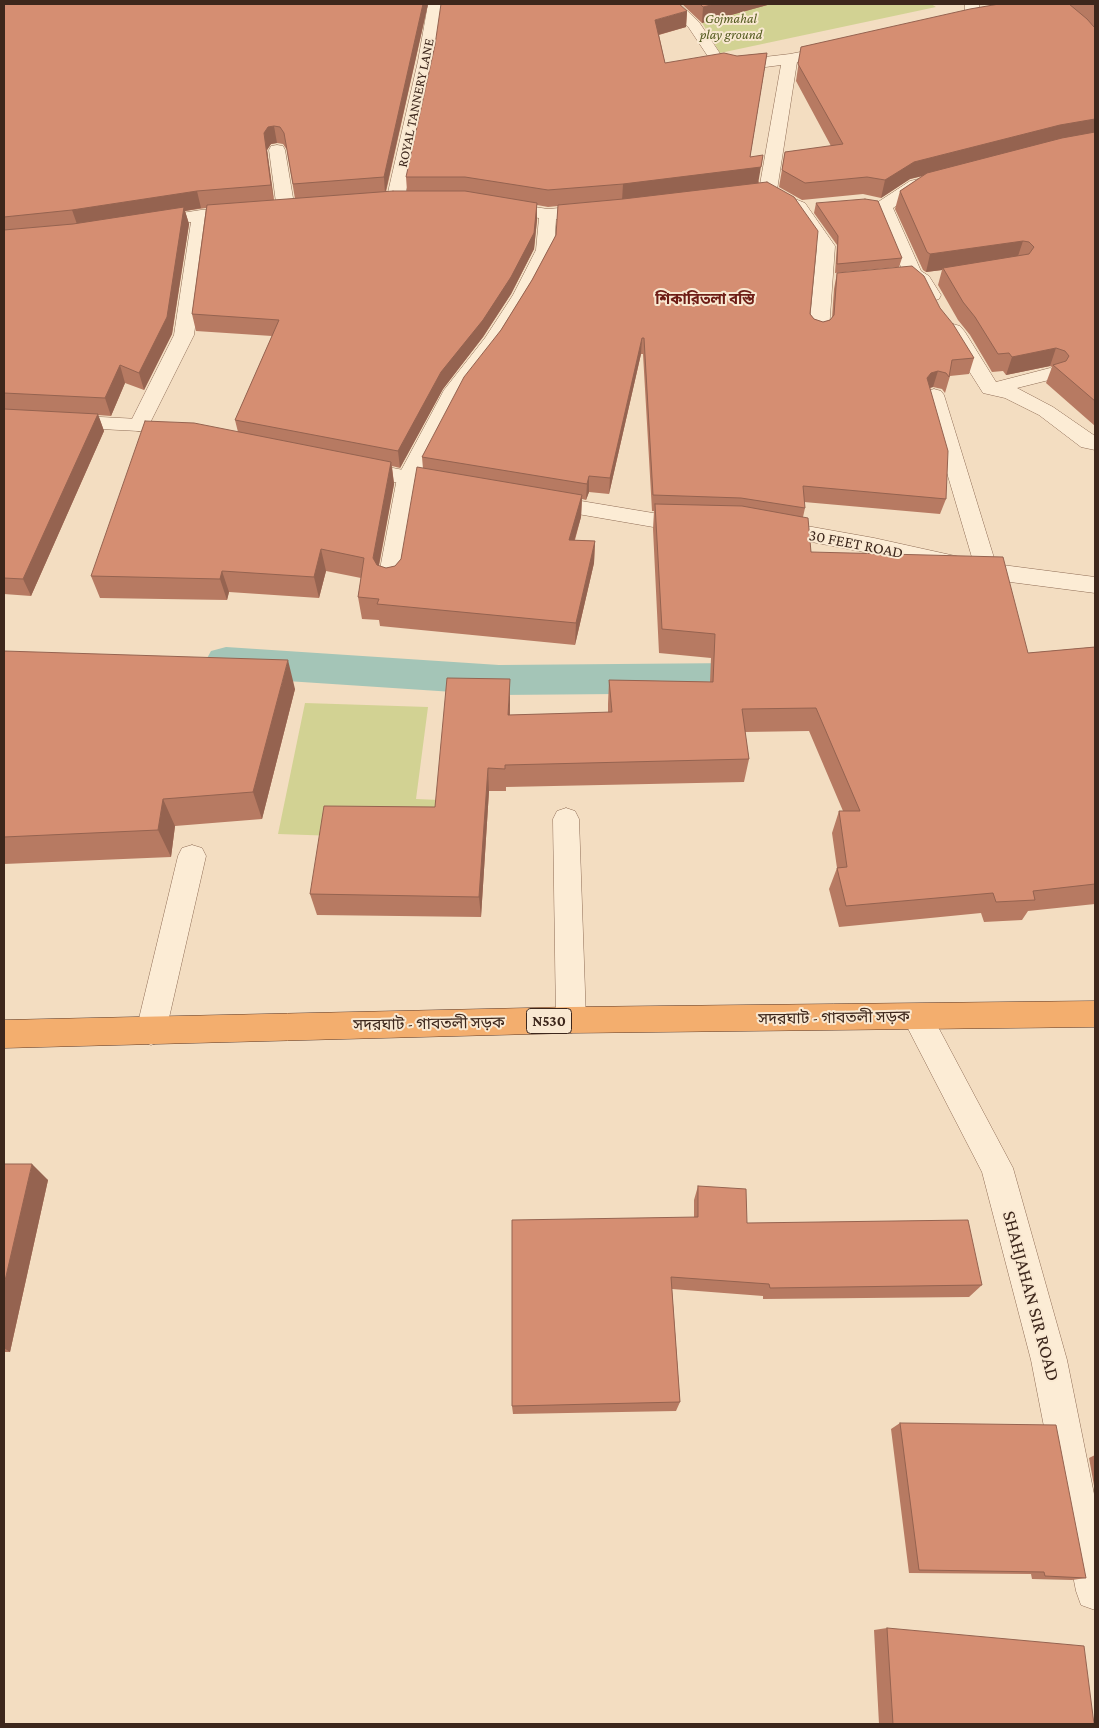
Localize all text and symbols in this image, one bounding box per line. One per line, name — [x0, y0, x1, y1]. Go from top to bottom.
park label: Gojmahal play ground — [700, 11, 762, 44]
street label: ROYAL TANNERY LANE — [394, 37, 438, 169]
district label: শিকারিতলা বস্তি — [655, 290, 755, 308]
street label: 30 FEET ROAD — [807, 525, 905, 563]
street label: সদরঘাট - গাবতলী সড়ক — [758, 1007, 910, 1029]
road number: N530 — [526, 1008, 572, 1034]
street label: সদরঘাট - গাবতলী সড়ক — [353, 1013, 505, 1035]
street label: SHAHJAHAN SIR ROAD — [997, 1208, 1065, 1384]

